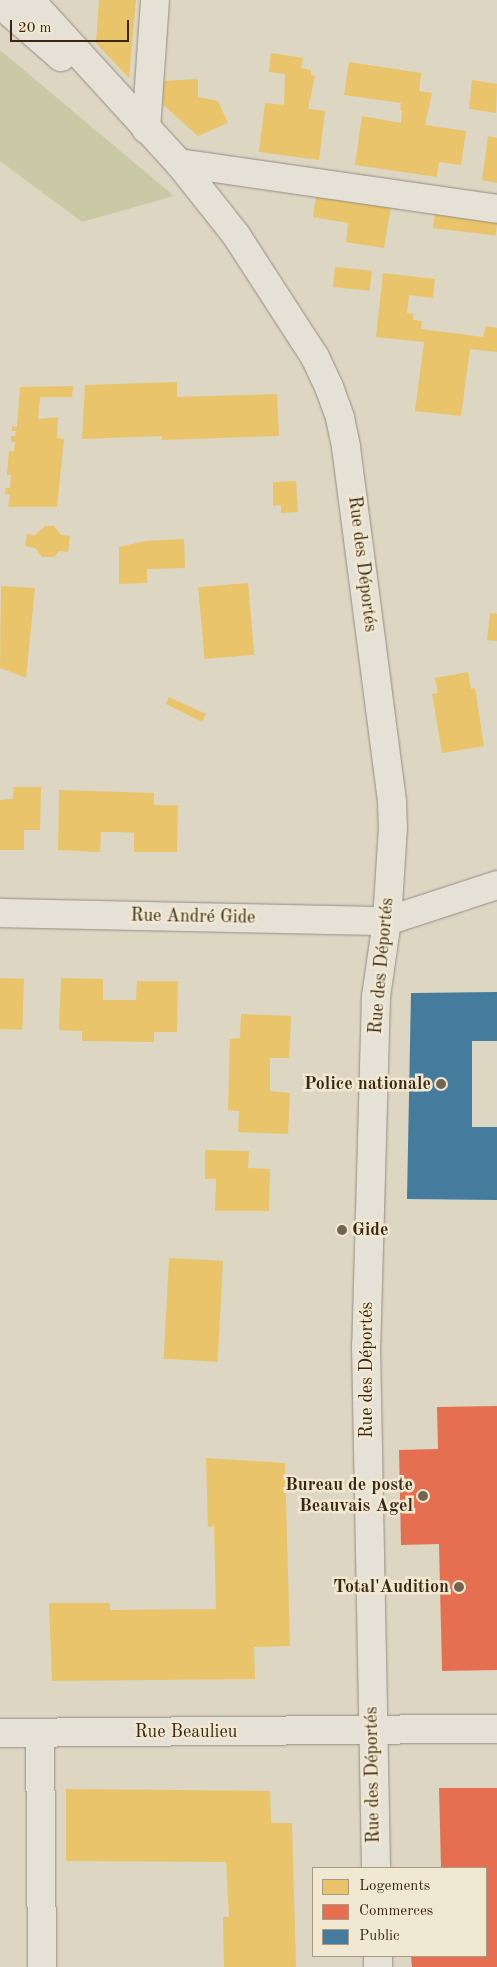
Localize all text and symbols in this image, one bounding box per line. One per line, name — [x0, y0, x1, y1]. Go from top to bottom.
scale bar — [12, 10, 131, 42]
text: 20 m — [18, 21, 52, 36]
street label: Rue des Déportés — [343, 495, 381, 633]
street label: Rue des Déportés — [365, 897, 399, 1035]
street label: Rue André Gide — [130, 905, 256, 929]
place label: Police nationale — [304, 1073, 431, 1095]
marker: Police nationale — [435, 1078, 447, 1090]
place label: Gide — [352, 1219, 388, 1241]
marker: Gide — [336, 1224, 348, 1236]
street label: Rue des Déportés — [356, 1302, 378, 1438]
place label: Bureau de poste Beauvais Agel — [285, 1475, 413, 1518]
marker: Bureau de poste Beauvais Agel — [417, 1490, 429, 1502]
place label: Total'Audition — [333, 1576, 449, 1598]
marker: Total'Audition — [453, 1581, 465, 1593]
street label: Rue des Déportés — [361, 1706, 385, 1844]
street label: Rue Beaulieu — [135, 1721, 237, 1743]
legend — [312, 1867, 487, 1957]
text: Logements — [359, 1879, 430, 1894]
text: Commerces — [359, 1904, 433, 1919]
text: Public — [359, 1929, 400, 1944]

